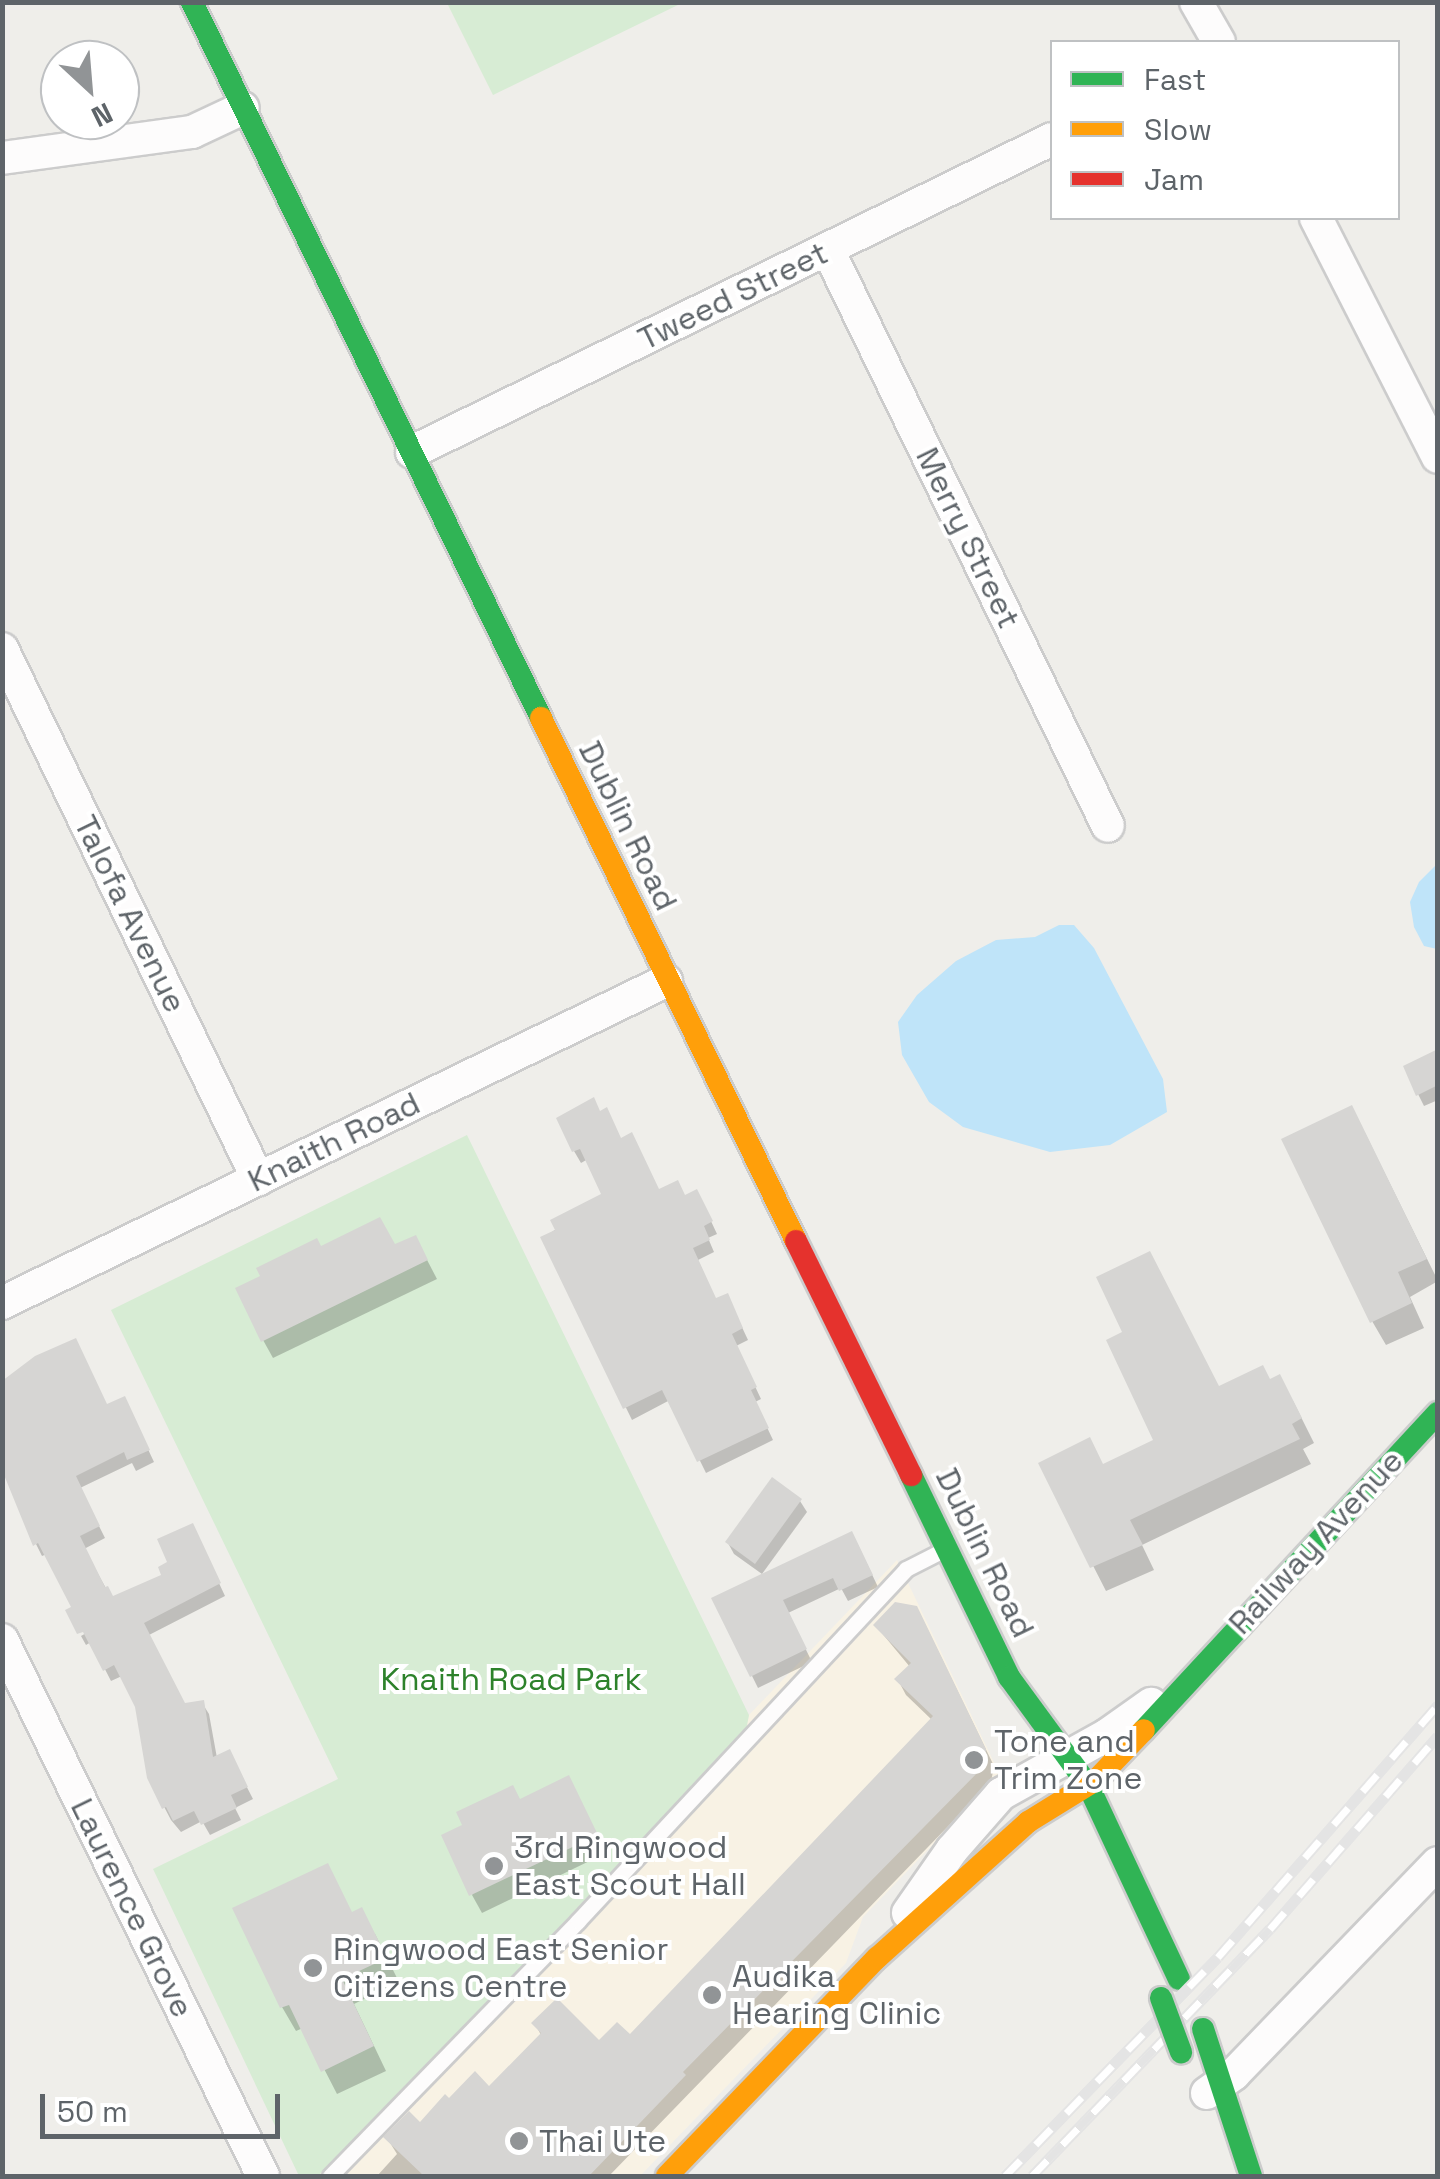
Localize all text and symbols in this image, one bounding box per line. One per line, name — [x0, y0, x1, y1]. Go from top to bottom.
north arrow — [40, 40, 140, 140]
legend — [1050, 40, 1400, 220]
text: Fast — [1144, 60, 1206, 99]
text: N — [86, 95, 119, 135]
text: Slow — [1144, 110, 1212, 149]
text: Jam — [1144, 160, 1204, 199]
street label: Tweed Street — [632, 234, 834, 358]
street label: Merry Street — [908, 441, 1028, 635]
street label: Dublin Road — [571, 735, 685, 917]
street label: Talofa Avenue — [66, 809, 194, 1019]
street label: Knaith Road — [242, 1084, 426, 1200]
street label: Railway Avenue — [1221, 1442, 1411, 1642]
street label: Dublin Road — [928, 1462, 1042, 1644]
park label: Knaith Road Park — [380, 1660, 642, 1698]
place label: Tone and Trim Zone — [994, 1723, 1142, 1798]
marker: Tone and Trim Zone — [963, 1749, 985, 1771]
street label: Laurence Grove — [62, 1792, 202, 2024]
place label: 3rd Ringwood East Scout Hall — [514, 1829, 746, 1904]
marker: 3rd Ringwood East Scout Hall — [483, 1855, 505, 1877]
place label: Ringwood East Senior Citizens Centre — [333, 1931, 668, 2006]
marker: Ringwood East Senior Citizens Centre — [302, 1957, 324, 1979]
place label: Audika Hearing Clinic — [732, 1958, 941, 2033]
marker: Audika Hearing Clinic — [701, 1984, 723, 2006]
scale bar — [45, 2074, 285, 2136]
text: 50 m — [57, 2092, 128, 2131]
place label: Thai Ute — [539, 2122, 666, 2160]
marker: Thai Ute — [508, 2130, 530, 2152]

